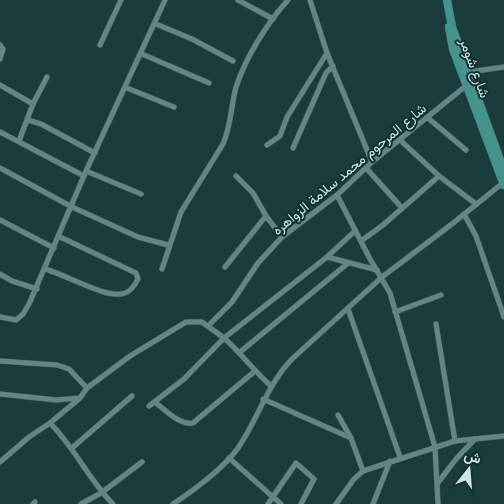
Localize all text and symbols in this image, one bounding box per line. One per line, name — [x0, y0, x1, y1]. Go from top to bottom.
street label: شارع شومر — [454, 35, 494, 101]
street label: شارع المرحوم محمد سلامة الزواهره — [268, 99, 431, 240]
north arrow — [444, 444, 494, 494]
text: ش — [462, 446, 484, 468]

